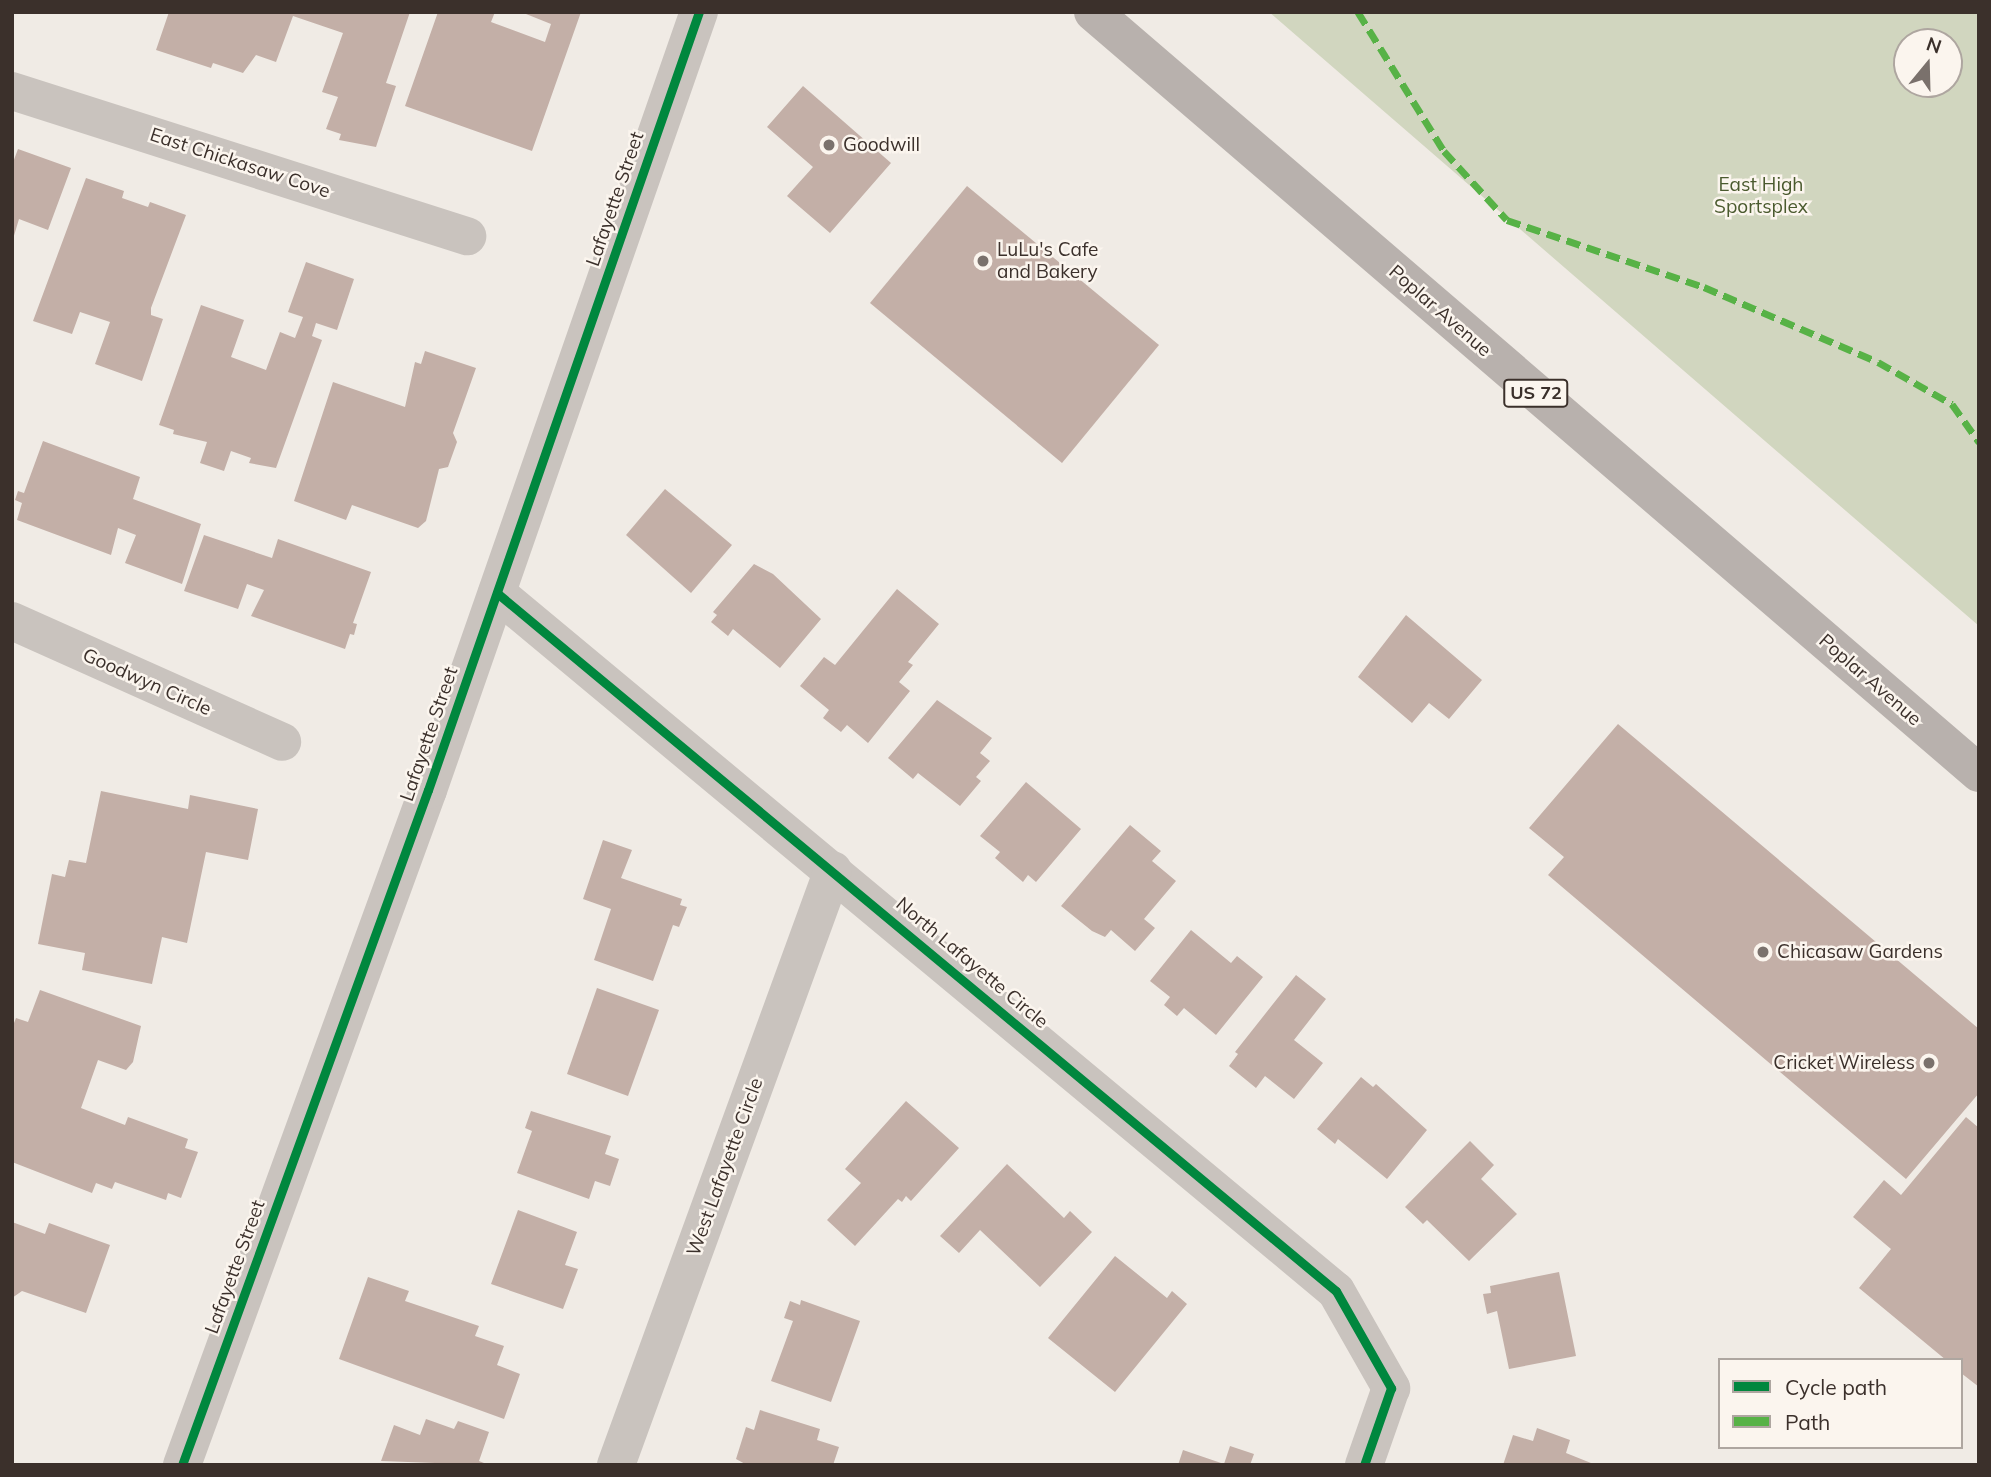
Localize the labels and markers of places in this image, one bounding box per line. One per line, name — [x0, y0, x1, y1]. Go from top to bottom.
place label: Goodwill — [843, 134, 920, 156]
marker: Goodwill — [821, 137, 837, 153]
place label: LuLu's Cafe and Bakery — [997, 239, 1098, 283]
marker: LuLu's Cafe and Bakery — [975, 253, 991, 269]
place label: Chicasaw Gardens — [1777, 941, 1943, 963]
marker: Chicasaw Gardens — [1755, 944, 1771, 960]
place label: Cricket Wireless — [1773, 1052, 1915, 1074]
marker: Cricket Wireless — [1921, 1055, 1937, 1071]

